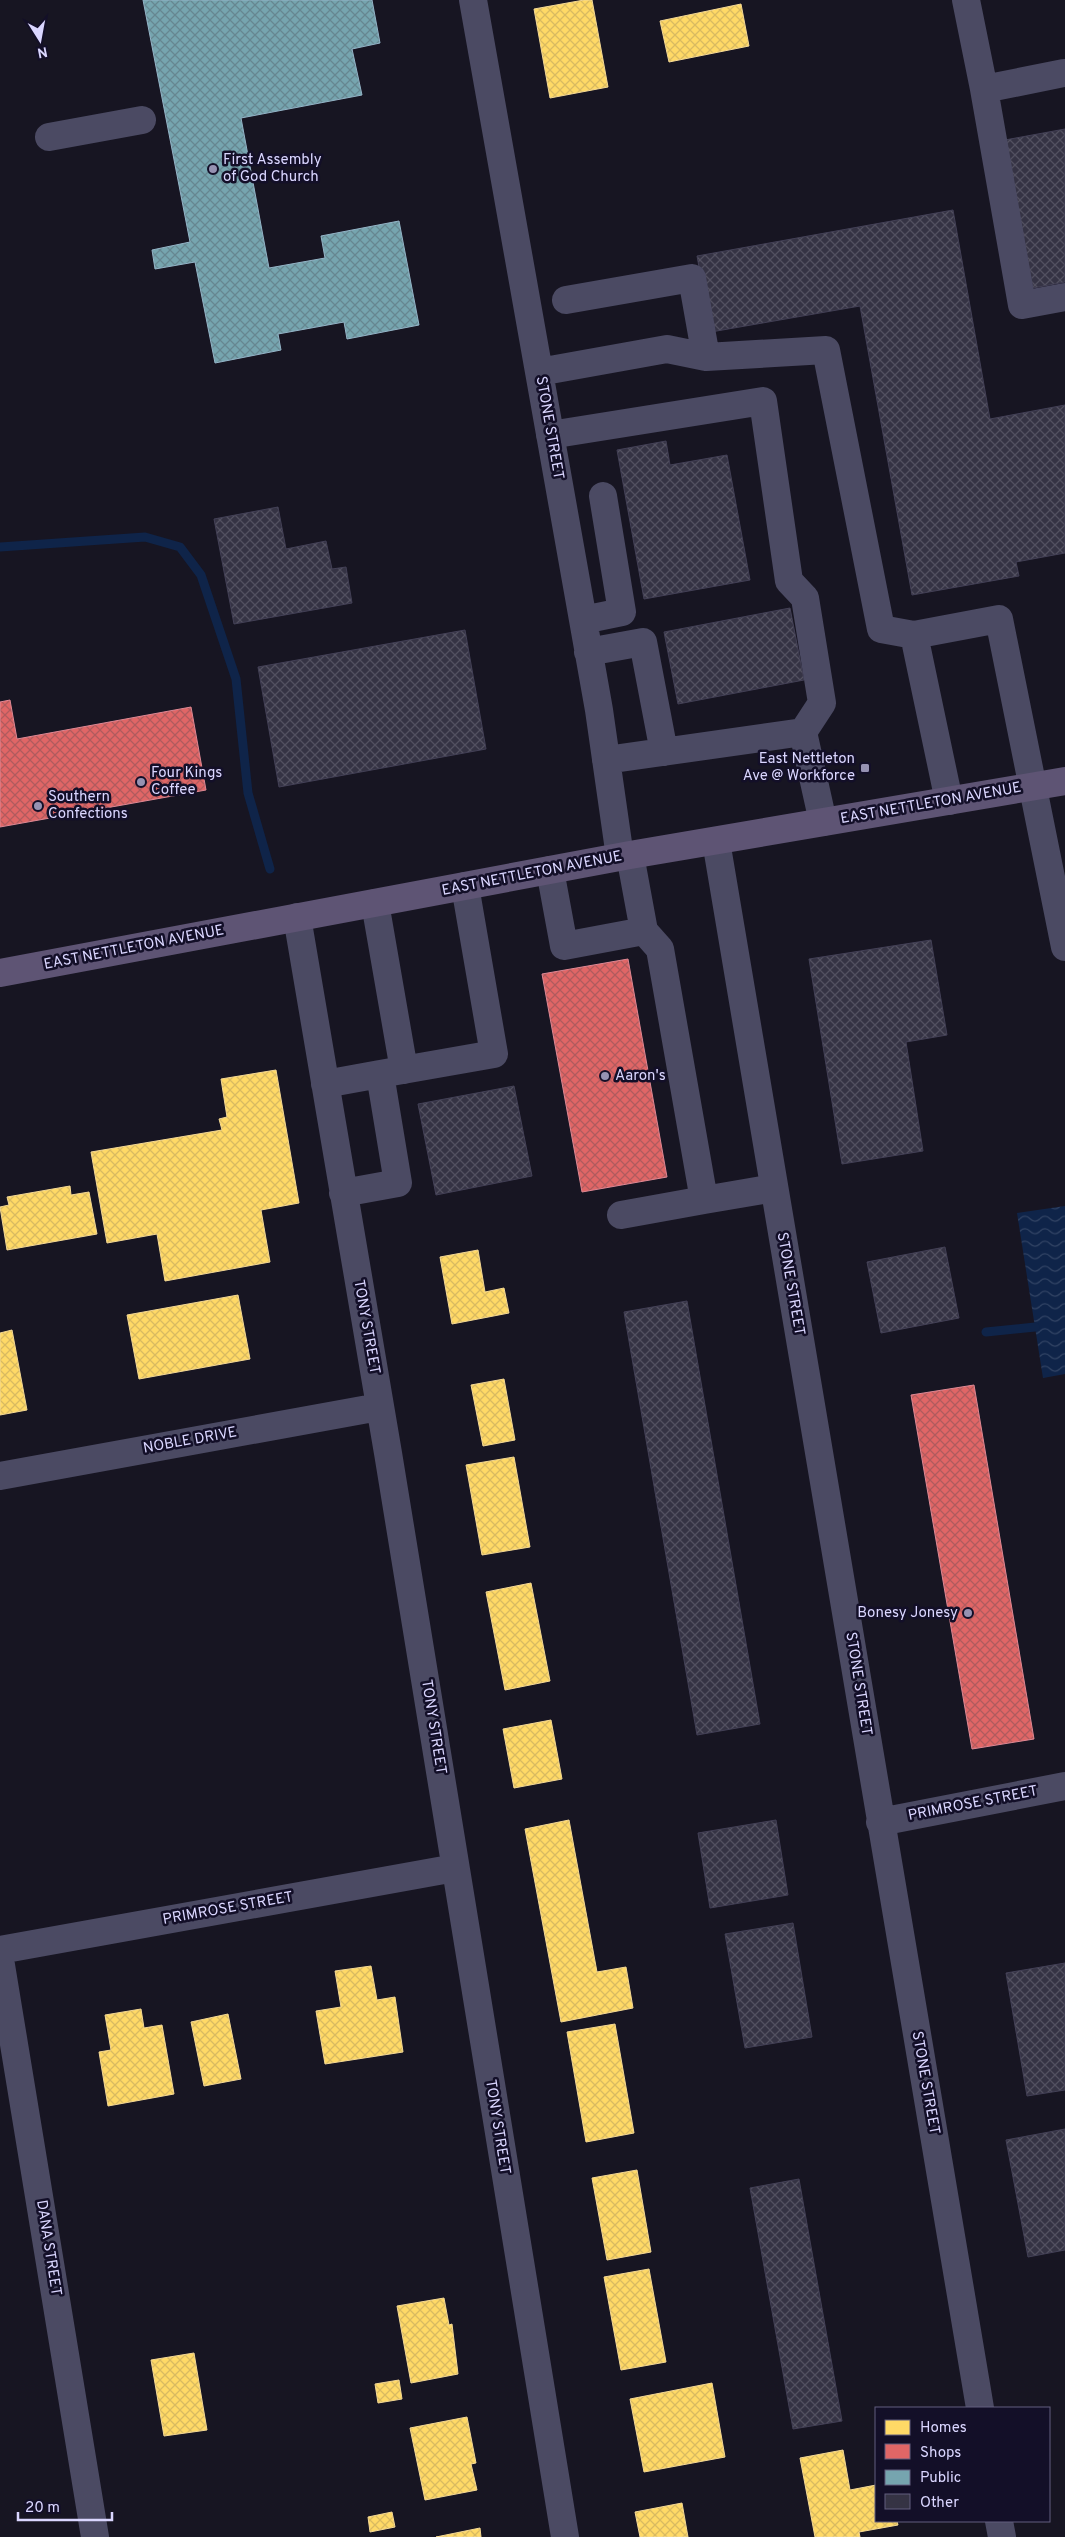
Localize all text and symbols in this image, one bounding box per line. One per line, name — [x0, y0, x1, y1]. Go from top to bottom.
north arrow — [15, 15, 65, 65]
text: N — [36, 42, 49, 61]
place label: First Assembly of God Church — [223, 151, 322, 187]
marker: First Assembly of God Church — [207, 163, 219, 175]
street label: STONE STREET — [531, 375, 567, 481]
place label: East Nettleton Ave @ Workforce — [743, 750, 855, 786]
marker: East Nettleton Ave @ Workforce — [859, 762, 871, 774]
place label: Four Kings Coffee — [151, 764, 222, 800]
marker: Four Kings Coffee — [135, 776, 147, 788]
street label: EAST NETTLETON AVENUE — [839, 779, 1023, 829]
place label: Southern Confections — [48, 788, 128, 824]
marker: Southern Confections — [32, 800, 44, 812]
street label: EAST NETTLETON AVENUE — [440, 847, 624, 901]
street label: EAST NETTLETON AVENUE — [42, 921, 226, 975]
place label: Aaron's — [615, 1067, 666, 1086]
marker: Aaron's — [599, 1070, 611, 1082]
street label: STONE STREET — [772, 1231, 808, 1337]
street label: TONY STREET — [348, 1278, 384, 1376]
street label: NOBLE DRIVE — [142, 1423, 238, 1459]
place label: Bonesy Jonesy — [857, 1604, 958, 1623]
marker: Bonesy Jonesy — [962, 1607, 974, 1619]
street label: STONE STREET — [840, 1631, 876, 1737]
street label: TONY STREET — [416, 1678, 450, 1776]
street label: PRIMROSE STREET — [906, 1782, 1040, 1826]
street label: PRIMROSE STREET — [161, 1888, 295, 1930]
street label: STONE STREET — [907, 2030, 943, 2136]
street label: TONY STREET — [480, 2078, 514, 2176]
street label: DANA STREET — [31, 2199, 65, 2297]
legend — [875, 2407, 1050, 2522]
text: Homes — [920, 2419, 967, 2438]
text: Shops — [920, 2444, 961, 2463]
text: Public — [920, 2469, 961, 2488]
scale bar — [18, 2490, 111, 2522]
text: Other — [920, 2494, 959, 2513]
text: 20 m — [25, 2499, 60, 2518]

